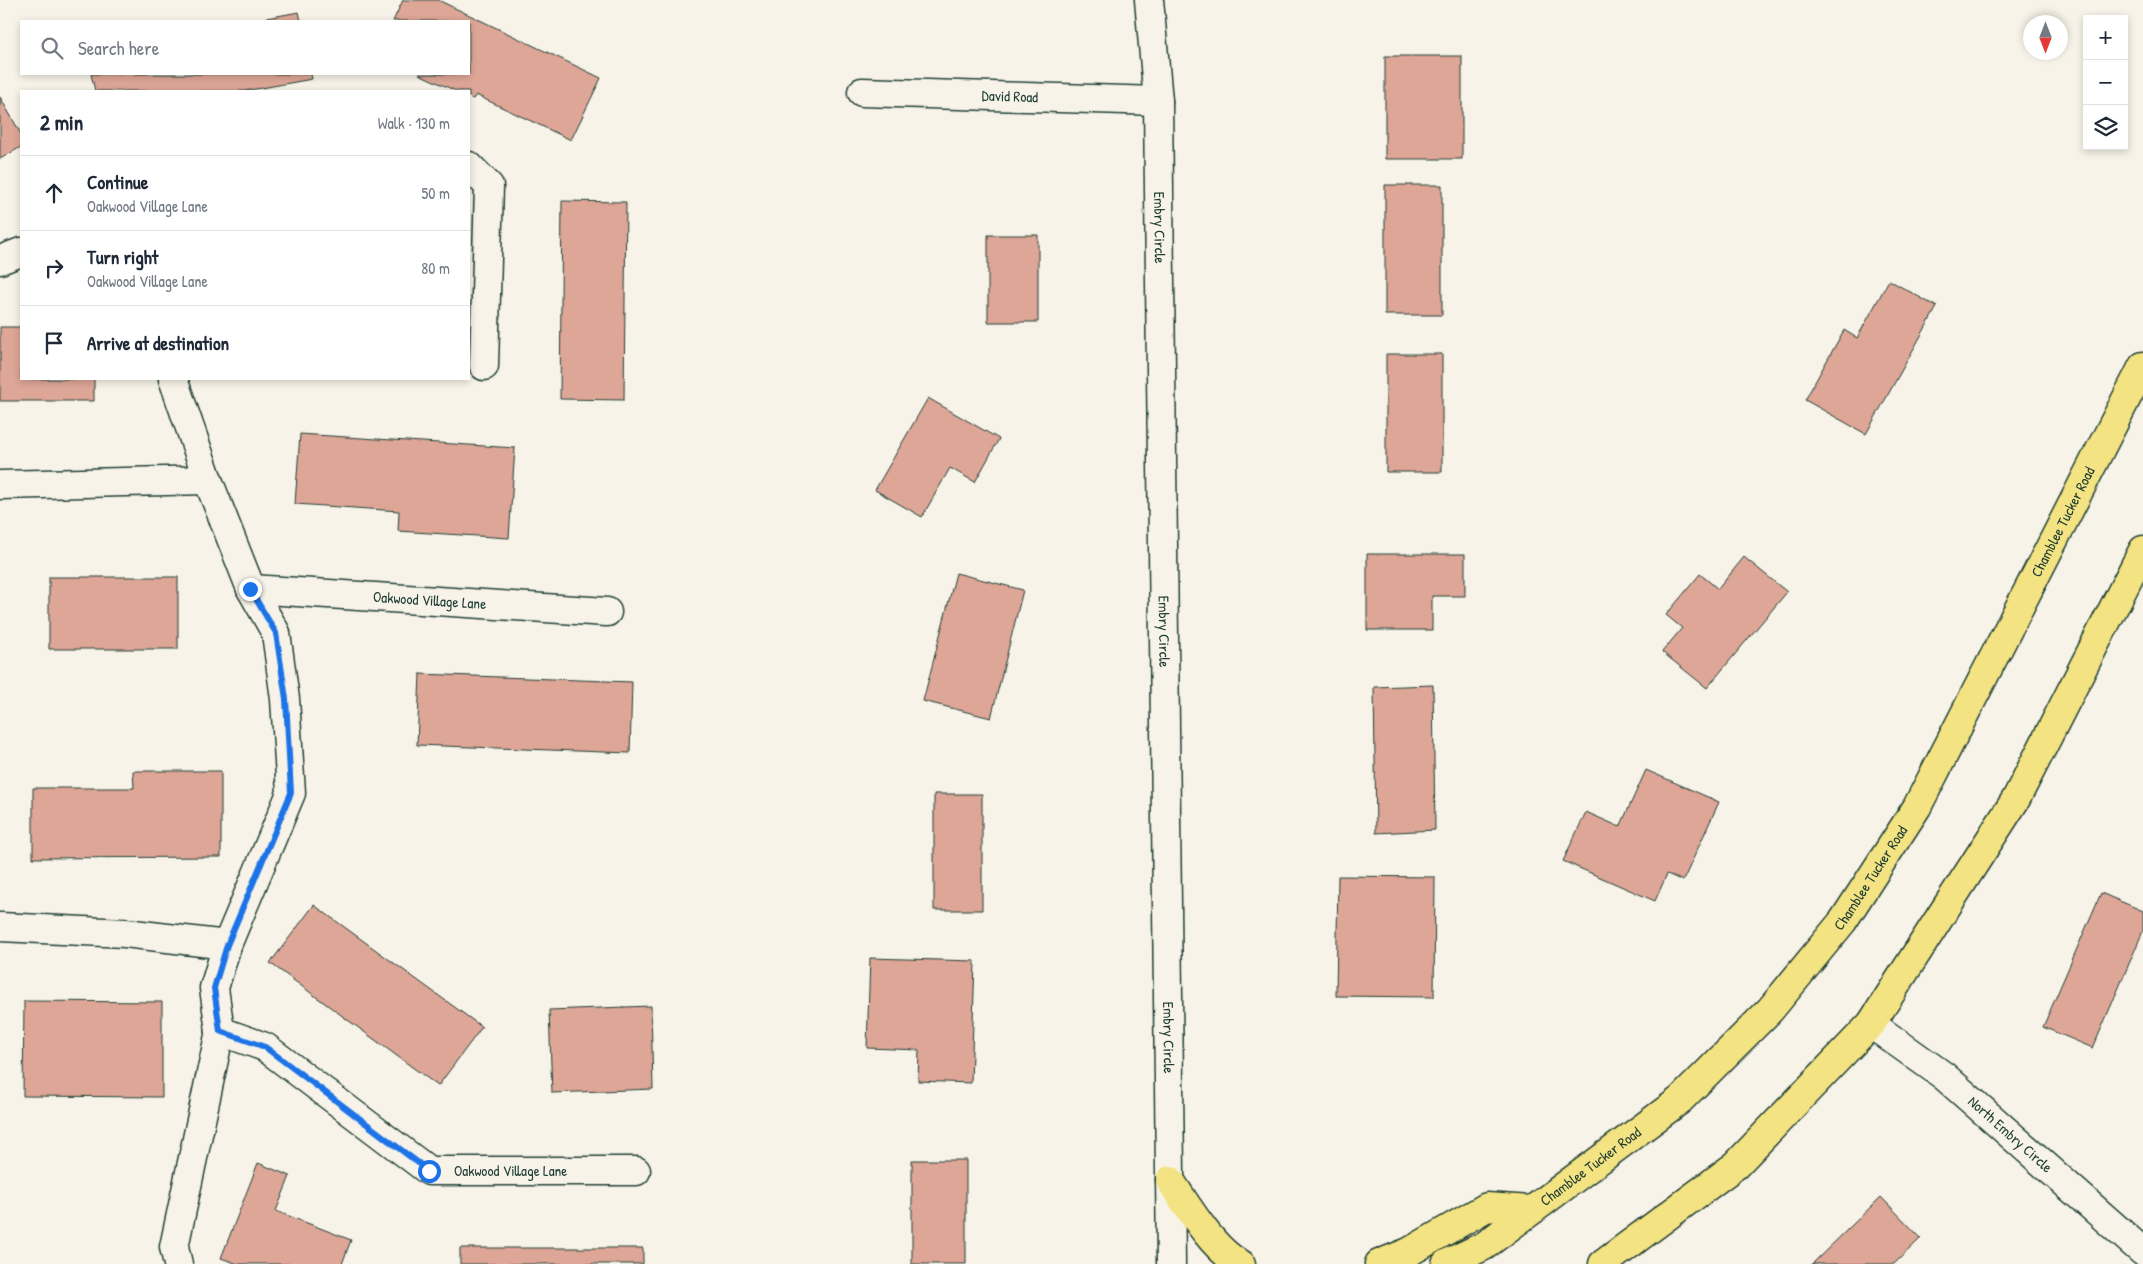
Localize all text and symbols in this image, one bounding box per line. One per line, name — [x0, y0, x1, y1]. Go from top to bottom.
north arrow — [2023, 15, 2068, 60]
map controls — [2083, 15, 2128, 150]
button: + — [2083, 15, 2128, 60]
search box — [20, 20, 470, 75]
icon: search — [38, 34, 66, 62]
text: Search here — [78, 35, 159, 61]
button: − — [2083, 60, 2128, 105]
street label: David Road — [981, 85, 1039, 107]
button: layers — [2083, 105, 2128, 150]
text: 2 min — [40, 108, 83, 137]
text: Walk · 130 m — [378, 112, 450, 134]
text: Continue — [87, 169, 148, 195]
icon: ahead — [40, 179, 68, 207]
text: 50 m — [422, 182, 450, 204]
street label: Embry Circle — [1149, 192, 1171, 264]
text: Oakwood Village Lane — [87, 195, 208, 217]
text: Turn right — [87, 244, 158, 270]
icon: right — [40, 254, 68, 282]
text: 80 m — [421, 257, 450, 279]
text: Oakwood Village Lane — [87, 270, 208, 292]
icon: arrive — [40, 329, 68, 357]
text: Arrive at destination — [87, 330, 229, 356]
street label: Chamblee Tucker Road — [2026, 463, 2100, 580]
route end — [239, 578, 262, 601]
street label: Oakwood Village Lane — [372, 586, 487, 614]
street label: Embry Circle — [1154, 596, 1175, 668]
street label: Chamblee Tucker Road — [1829, 821, 1912, 935]
street label: Embry Circle — [1158, 1002, 1180, 1074]
street label: North Embry Circle — [1964, 1091, 2057, 1177]
street label: Chamblee Tucker Road — [1535, 1121, 1645, 1211]
route start — [418, 1160, 441, 1183]
street label: Oakwood Village Lane — [454, 1160, 567, 1181]

